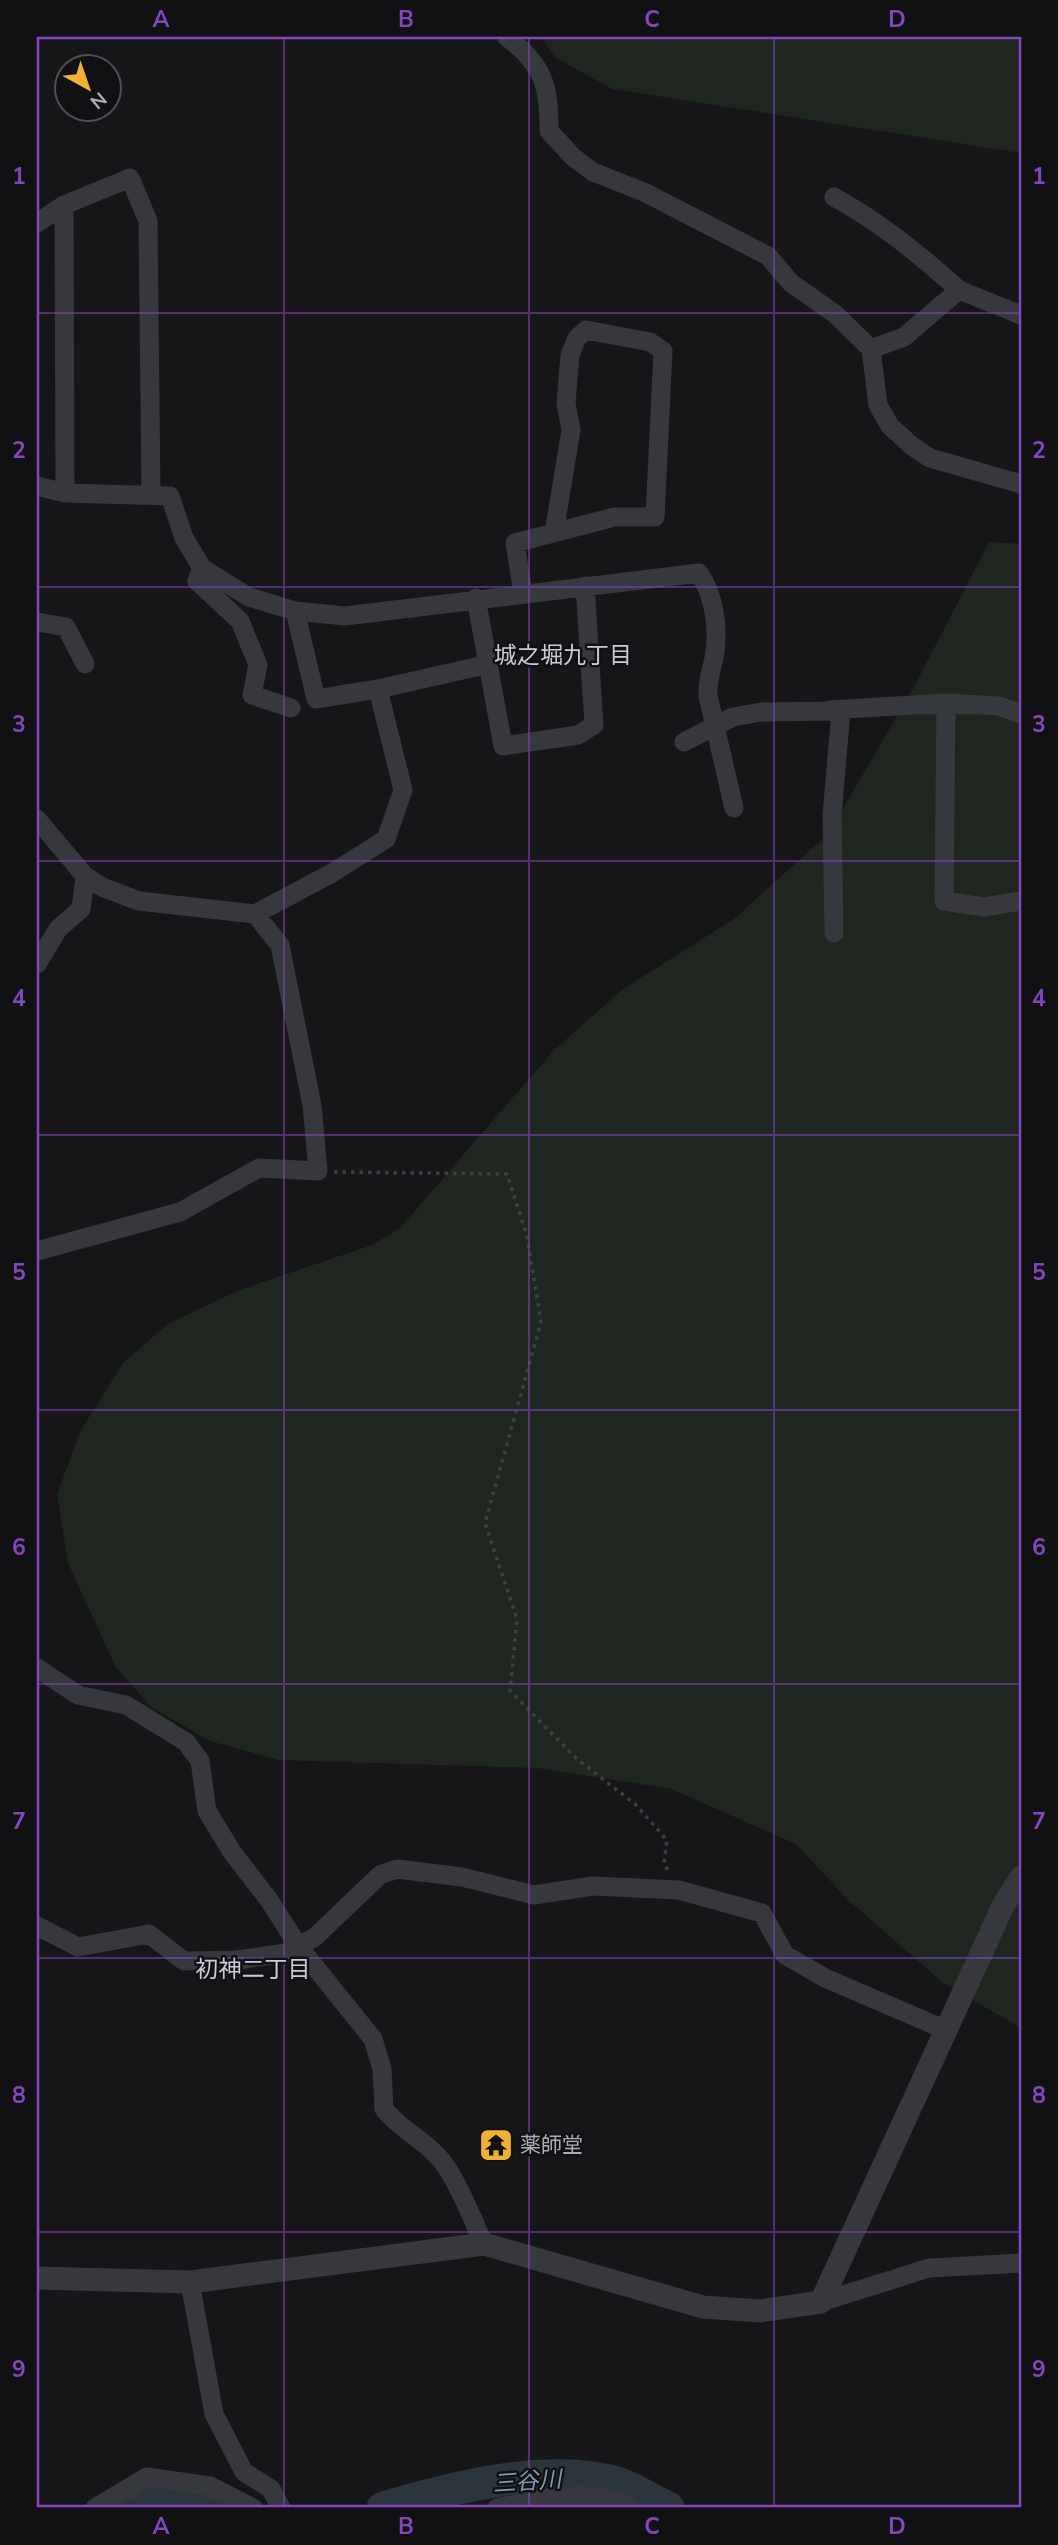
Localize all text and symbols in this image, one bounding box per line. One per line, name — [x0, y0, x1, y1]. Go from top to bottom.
text: A — [152, 4, 170, 35]
text: B — [398, 4, 414, 35]
text: C — [644, 4, 660, 35]
text: D — [888, 4, 906, 35]
north arrow — [52, 52, 122, 122]
text: N — [84, 86, 112, 115]
text: 1 — [12, 161, 26, 192]
text: 1 — [1032, 161, 1046, 192]
text: 2 — [12, 435, 26, 466]
text: 2 — [1032, 435, 1046, 466]
district label: 城之堀九丁目 — [494, 640, 632, 671]
text: 3 — [12, 709, 26, 740]
text: 3 — [1032, 709, 1046, 740]
text: 4 — [12, 983, 26, 1014]
text: 4 — [1032, 983, 1046, 1014]
text: 5 — [12, 1257, 26, 1288]
text: 5 — [1032, 1257, 1046, 1288]
text: 6 — [12, 1532, 26, 1563]
text: 6 — [1032, 1532, 1046, 1563]
text: 7 — [12, 1806, 26, 1837]
text: 7 — [1032, 1806, 1046, 1837]
district label: 初神二丁目 — [196, 1954, 311, 1985]
text: 8 — [12, 2080, 26, 2111]
text: 8 — [1032, 2080, 1046, 2111]
temple icon: 薬師堂 — [477, 2126, 515, 2164]
place label: 薬師堂 — [520, 2131, 583, 2159]
text: 9 — [12, 2354, 26, 2385]
text: 9 — [1032, 2354, 1046, 2385]
water label: 三谷川 — [492, 2463, 566, 2499]
text: A — [152, 2511, 170, 2542]
text: B — [398, 2511, 414, 2542]
text: C — [644, 2511, 660, 2542]
text: D — [888, 2511, 906, 2542]

